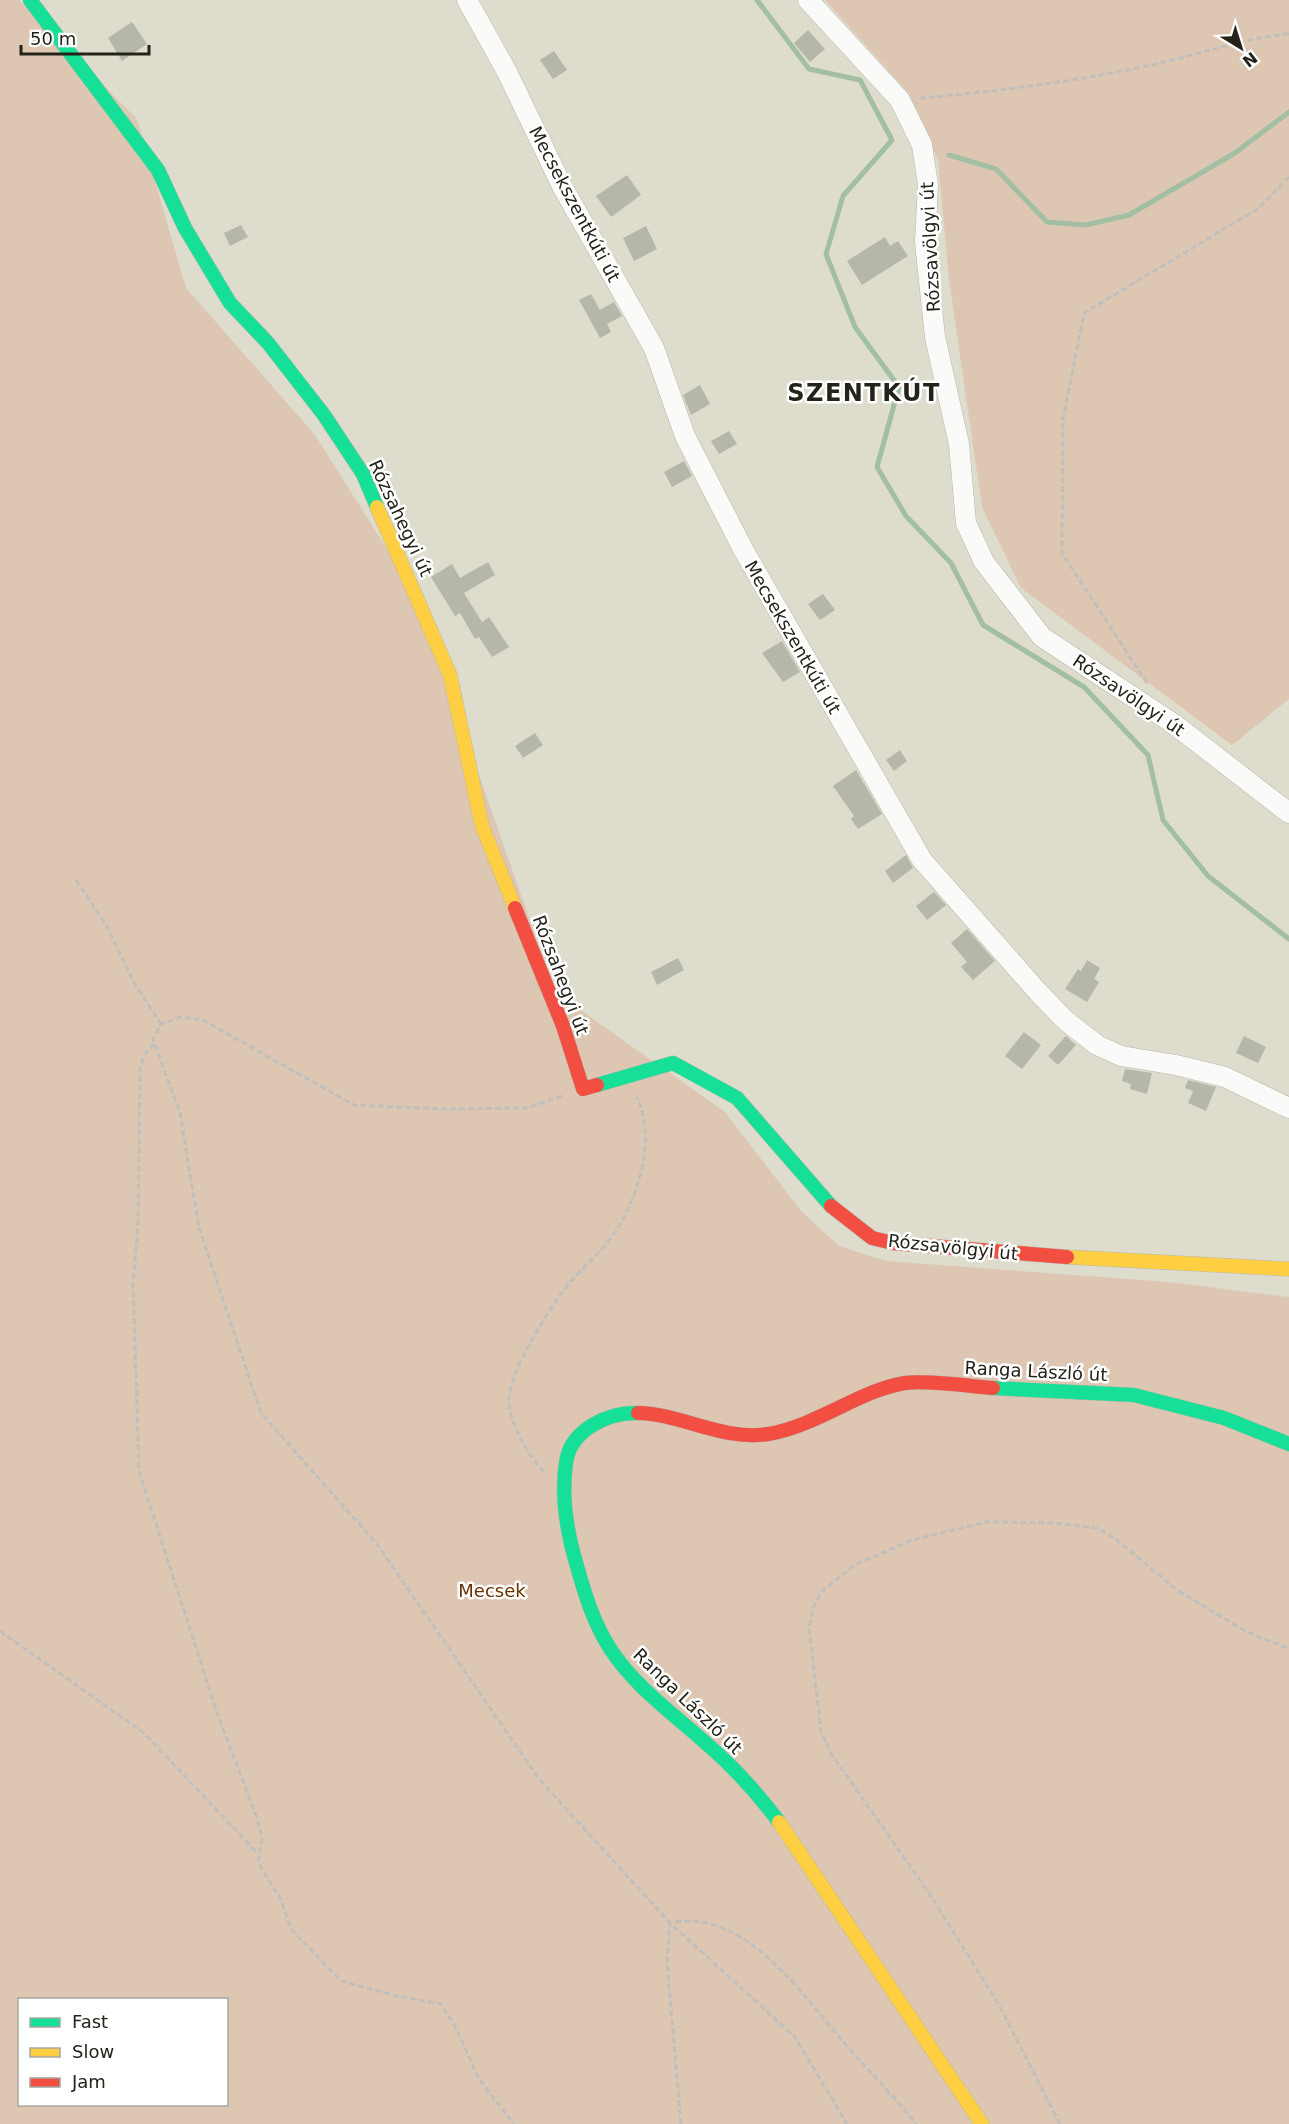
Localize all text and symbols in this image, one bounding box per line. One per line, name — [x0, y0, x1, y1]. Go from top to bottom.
scale bar — [21, 18, 148, 56]
north arrow — [1211, 18, 1271, 78]
text: 50 m — [30, 28, 76, 49]
text: N — [1239, 48, 1261, 71]
street label: Mecsekszentkúti út — [525, 123, 625, 285]
street label: Rózsavölgyi út — [916, 181, 944, 313]
district label: SZENTKÚT — [787, 377, 941, 407]
street label: Rózsahegyi út — [365, 456, 437, 580]
street label: Mecsekszentkúti út — [741, 557, 845, 717]
street label: Rózsavölgyi út — [1069, 650, 1189, 740]
street label: Rózsahegyi út — [529, 912, 593, 1038]
street label: Rózsavölgyi út — [887, 1230, 1019, 1264]
street label: Ranga László út — [964, 1357, 1108, 1385]
park label: Mecsek — [458, 1580, 526, 1601]
street label: Ranga László út — [629, 1644, 747, 1758]
legend — [18, 1998, 228, 2106]
text: Fast — [72, 2011, 108, 2032]
text: Slow — [72, 2041, 114, 2062]
text: Jam — [71, 2071, 106, 2092]

